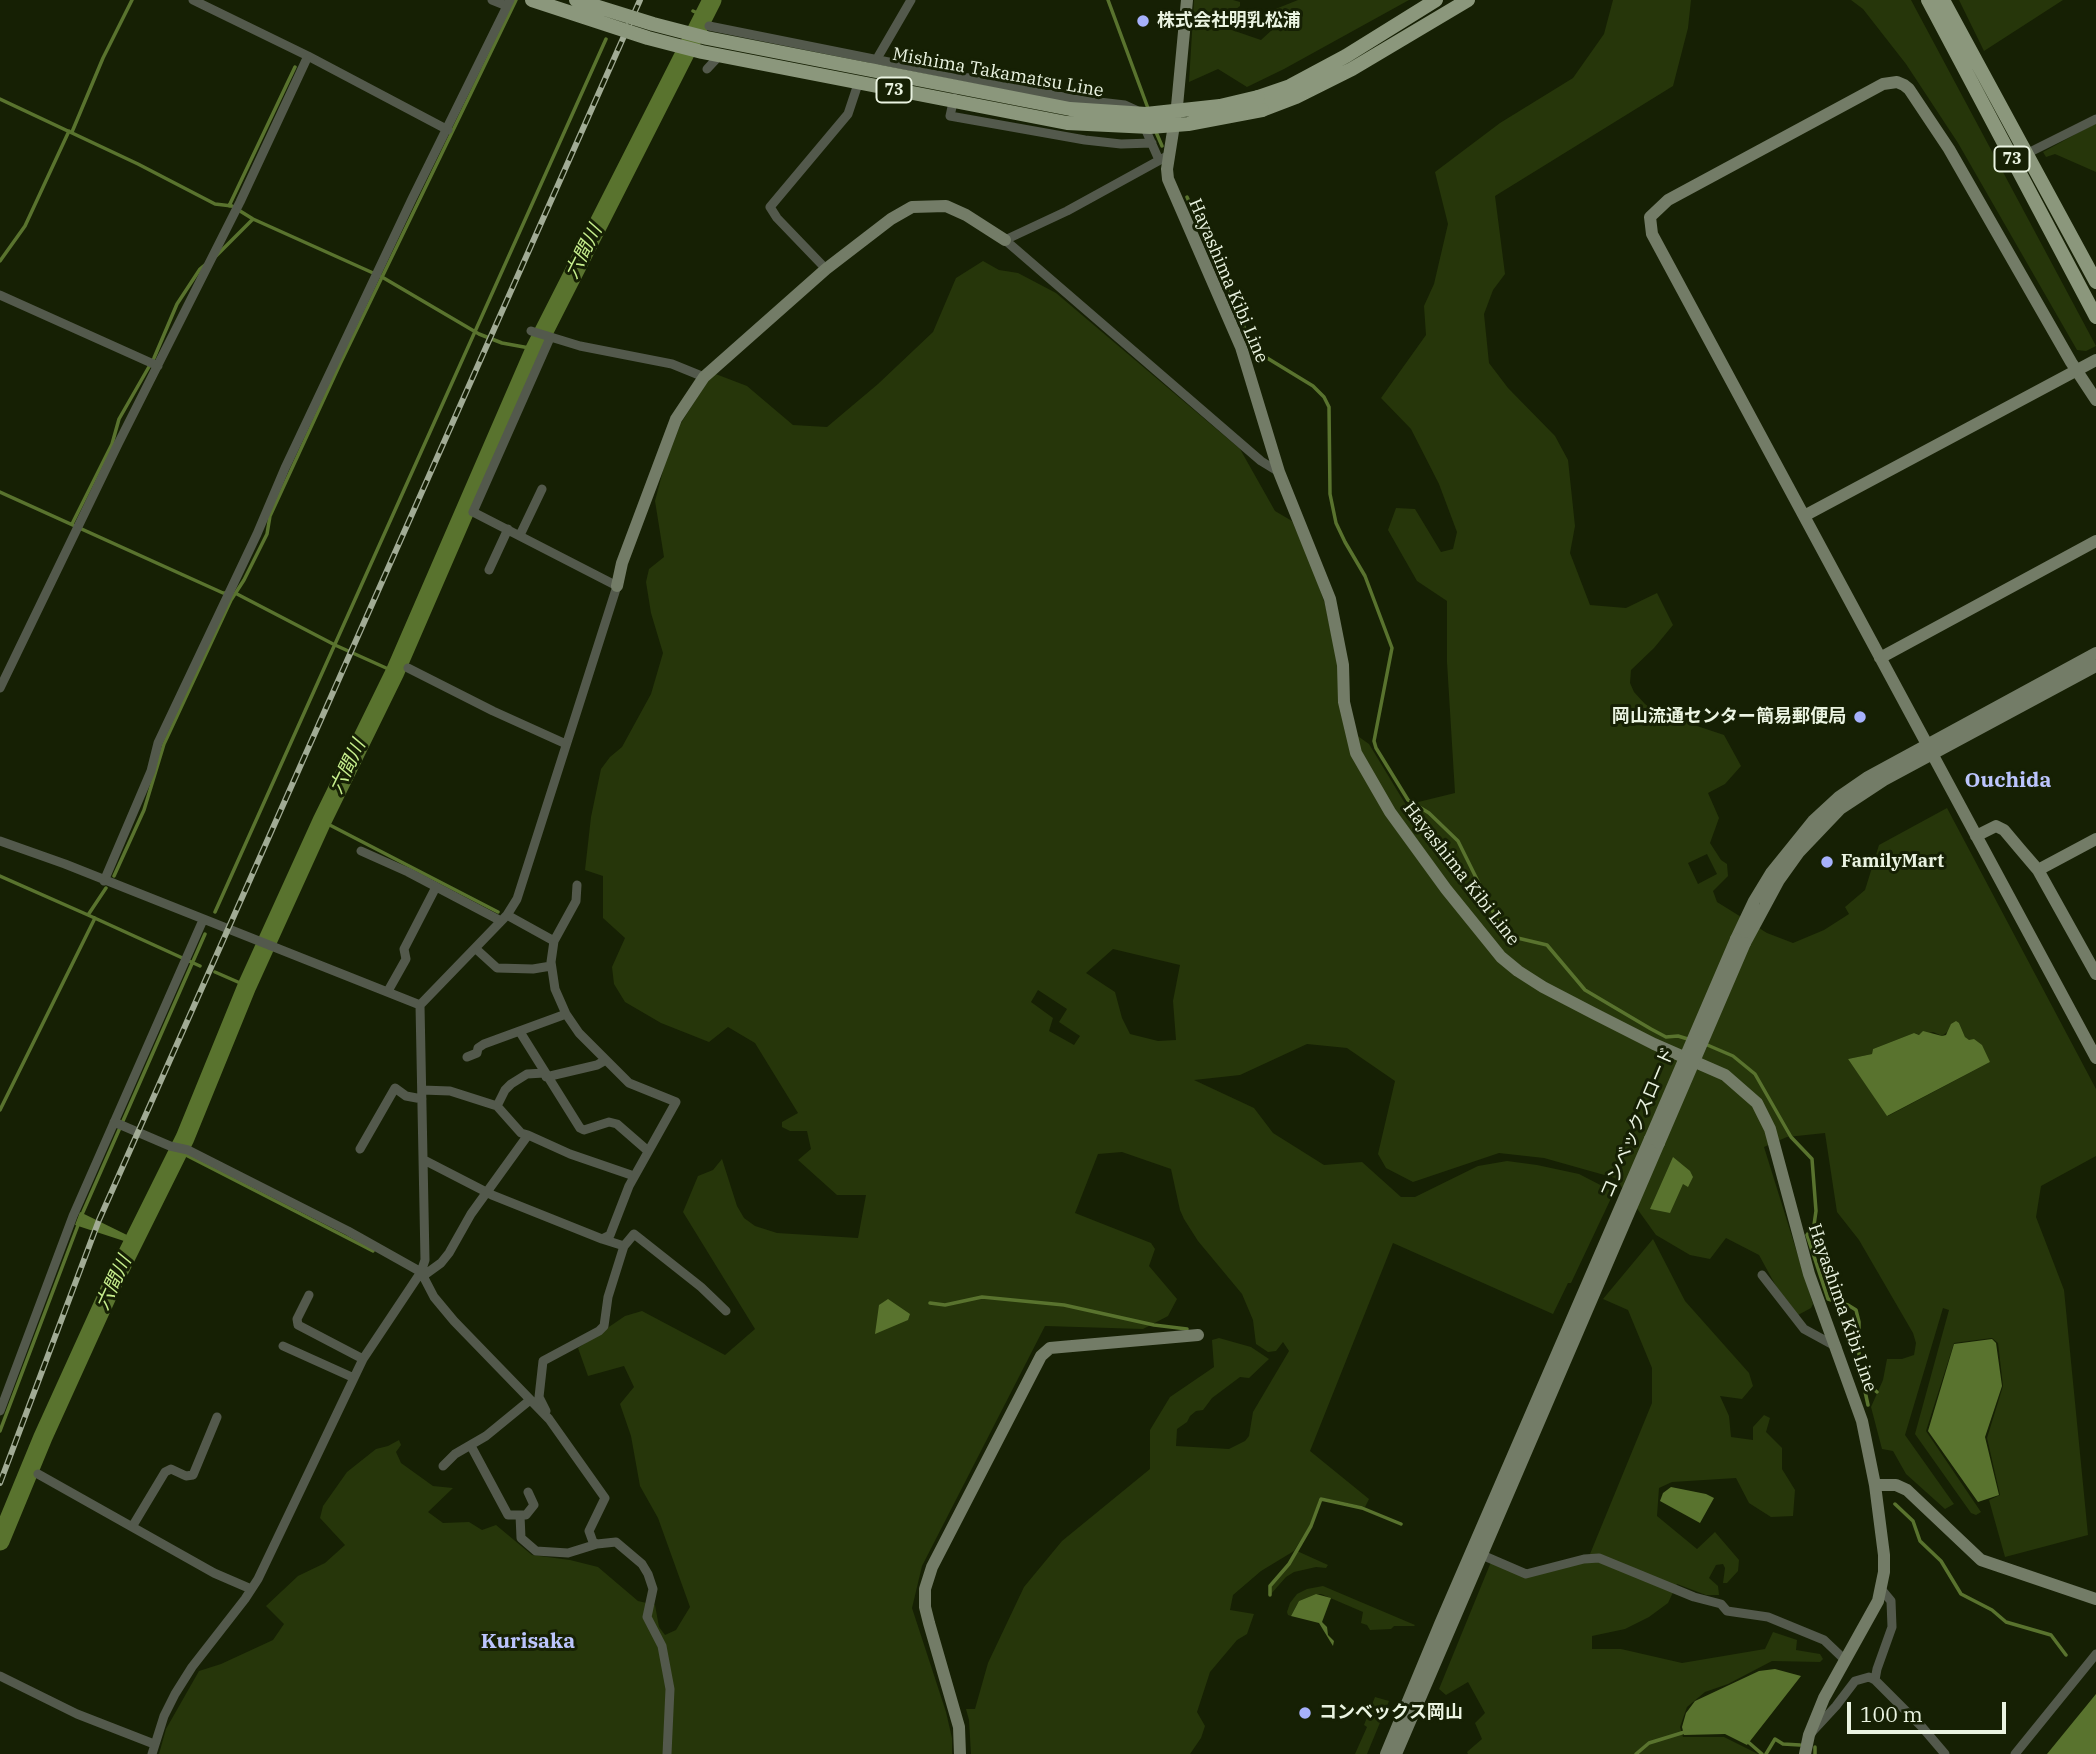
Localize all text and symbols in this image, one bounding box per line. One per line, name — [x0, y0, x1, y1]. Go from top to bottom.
place label: 株式会社明乳松浦 — [1157, 10, 1301, 32]
marker: 株式会社明乳松浦 — [1135, 13, 1151, 29]
street label: Mishima Takamatsu Line — [891, 44, 1105, 102]
road number: 73 — [876, 78, 912, 102]
road number: 73 — [1994, 146, 2030, 172]
street label: Hayashima Kibi Line — [1184, 196, 1272, 366]
water label: 六間川 — [561, 221, 607, 283]
place label: 岡山流通センター簡易郵便局 — [1612, 706, 1846, 728]
marker: 岡山流通センター簡易郵便局 — [1852, 709, 1868, 725]
water label: 六間川 — [325, 736, 371, 798]
district label: Ouchida — [1965, 768, 2051, 794]
street label: Hayashima Kibi Line — [1398, 798, 1524, 950]
place label: FamilyMart — [1841, 851, 1944, 873]
marker: FamilyMart — [1819, 854, 1835, 870]
street label: コンベックスロード — [1596, 1044, 1680, 1202]
street label: Hayashima Kibi Line — [1803, 1221, 1881, 1395]
water label: 六間川 — [92, 1252, 136, 1314]
district label: Kurisaka — [481, 1629, 575, 1655]
scale bar — [1851, 1688, 2010, 1732]
text: 100 m — [1860, 1700, 1923, 1728]
place label: コンベックス岡山 — [1319, 1702, 1463, 1724]
marker: コンベックス岡山 — [1297, 1705, 1313, 1721]

